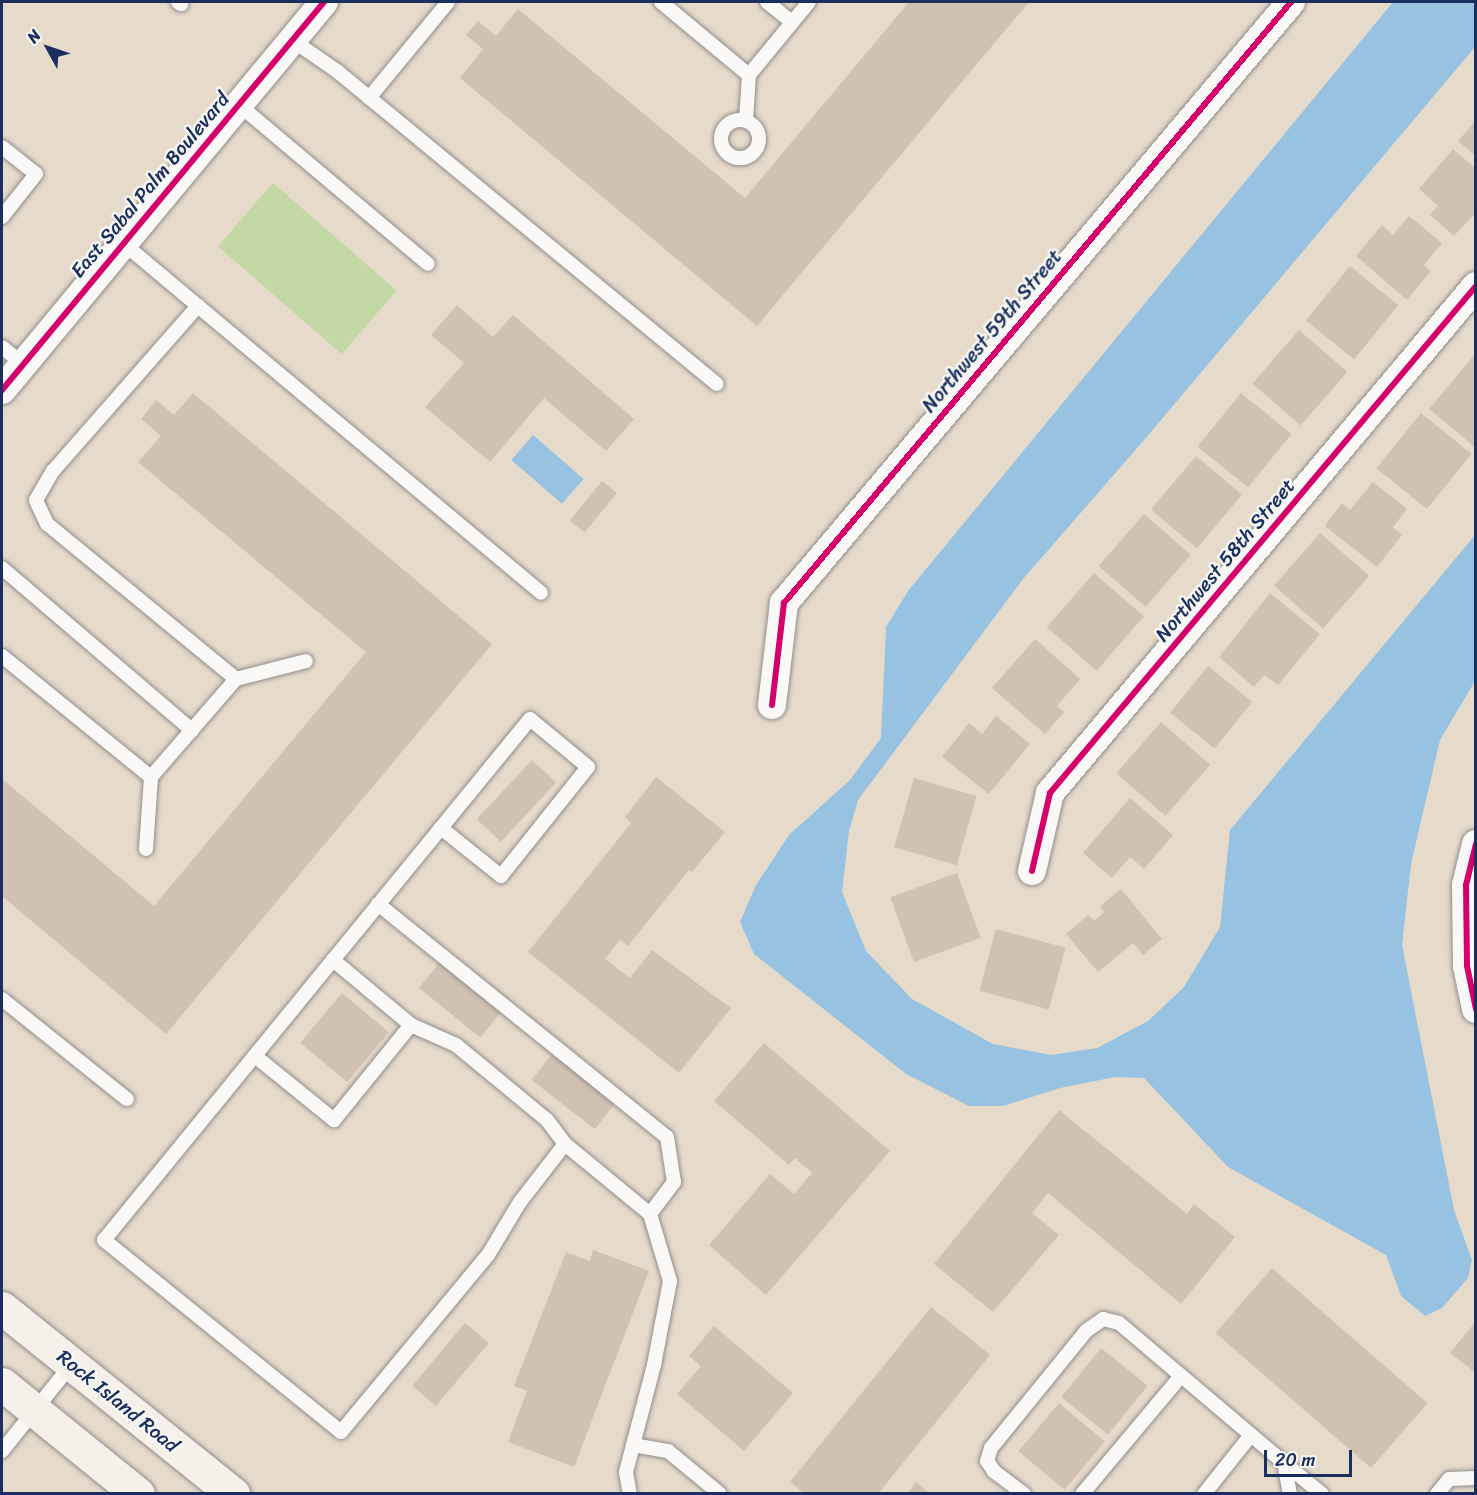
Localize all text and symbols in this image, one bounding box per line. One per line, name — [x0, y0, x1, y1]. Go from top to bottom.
north arrow — [18, 18, 78, 78]
text: N — [19, 23, 49, 50]
street label: East Sabal Palm Boulevard — [66, 88, 234, 282]
street label: Northwest 59th Street — [917, 245, 1067, 417]
street label: Northwest 58th Street — [1150, 474, 1300, 646]
street label: Rock Island Road — [52, 1344, 184, 1458]
scale bar — [1267, 1438, 1356, 1476]
text: 20 m — [1275, 1444, 1315, 1476]

